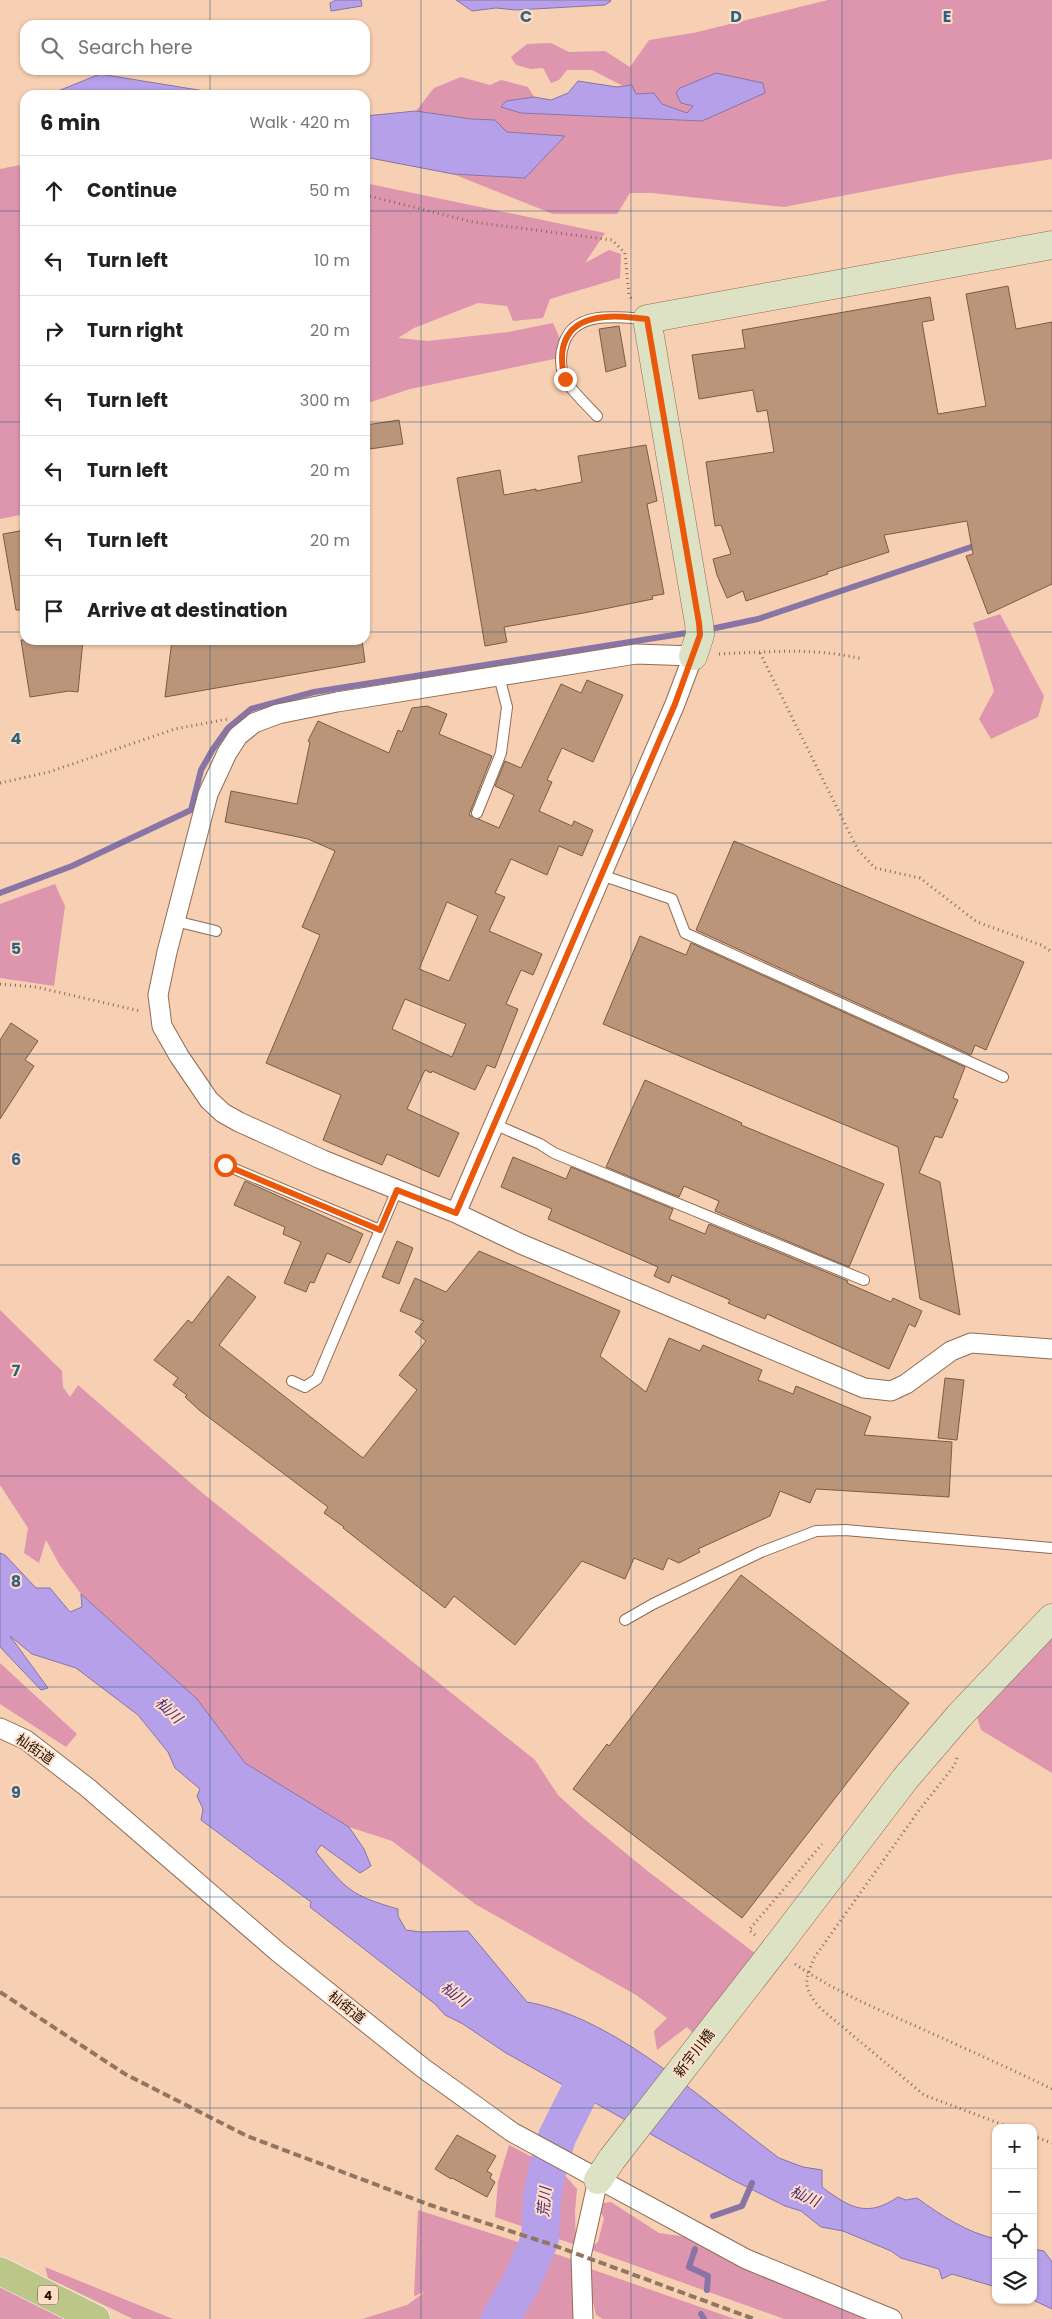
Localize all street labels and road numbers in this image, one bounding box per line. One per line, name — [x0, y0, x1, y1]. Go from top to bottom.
street label: 杣街道 — [12, 1729, 58, 1769]
street label: 杣街道 — [324, 1986, 370, 2028]
street label: 新宇川橋 — [669, 2025, 719, 2081]
road number: 4 — [38, 2286, 58, 2304]

